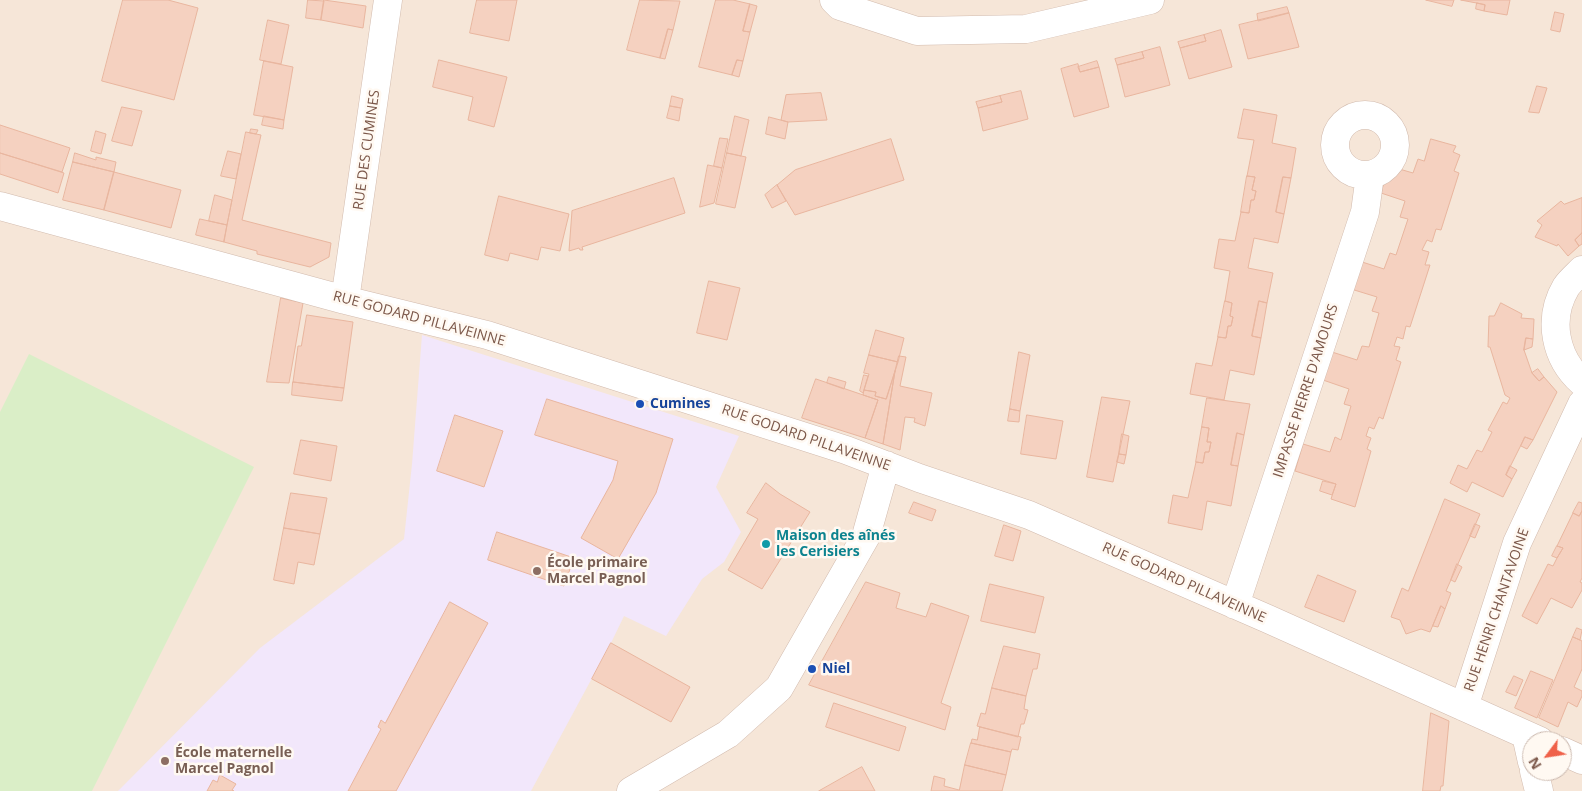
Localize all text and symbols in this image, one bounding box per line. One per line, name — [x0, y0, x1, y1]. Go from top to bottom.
street label: RUE DES CUMINES — [350, 89, 384, 211]
street label: RUE GODARD PILLAVEINNE — [331, 288, 507, 350]
street label: IMPASSE PIERRE D'AMOURS — [1270, 302, 1342, 480]
place label: Cumines — [650, 396, 711, 412]
marker: Cumines — [634, 398, 646, 410]
street label: RUE GODARD PILLAVEINNE — [719, 401, 893, 475]
street label: RUE HENRI CHANTAVOINE — [1461, 526, 1533, 694]
place label: Maison des aînés les Cerisiers — [776, 528, 895, 560]
marker: Maison des aînés les Cerisiers — [760, 538, 772, 550]
street label: RUE GODARD PILLAVEINNE — [1100, 539, 1268, 627]
place label: École primaire Marcel Pagnol — [547, 555, 647, 588]
marker: École primaire Marcel Pagnol — [531, 565, 543, 577]
place label: Niel — [822, 661, 850, 677]
marker: Niel — [806, 663, 818, 675]
north arrow — [1522, 731, 1572, 781]
place label: École maternelle Marcel Pagnol — [175, 745, 292, 778]
text: N — [1523, 754, 1546, 773]
marker: École maternelle Marcel Pagnol — [159, 755, 171, 767]

